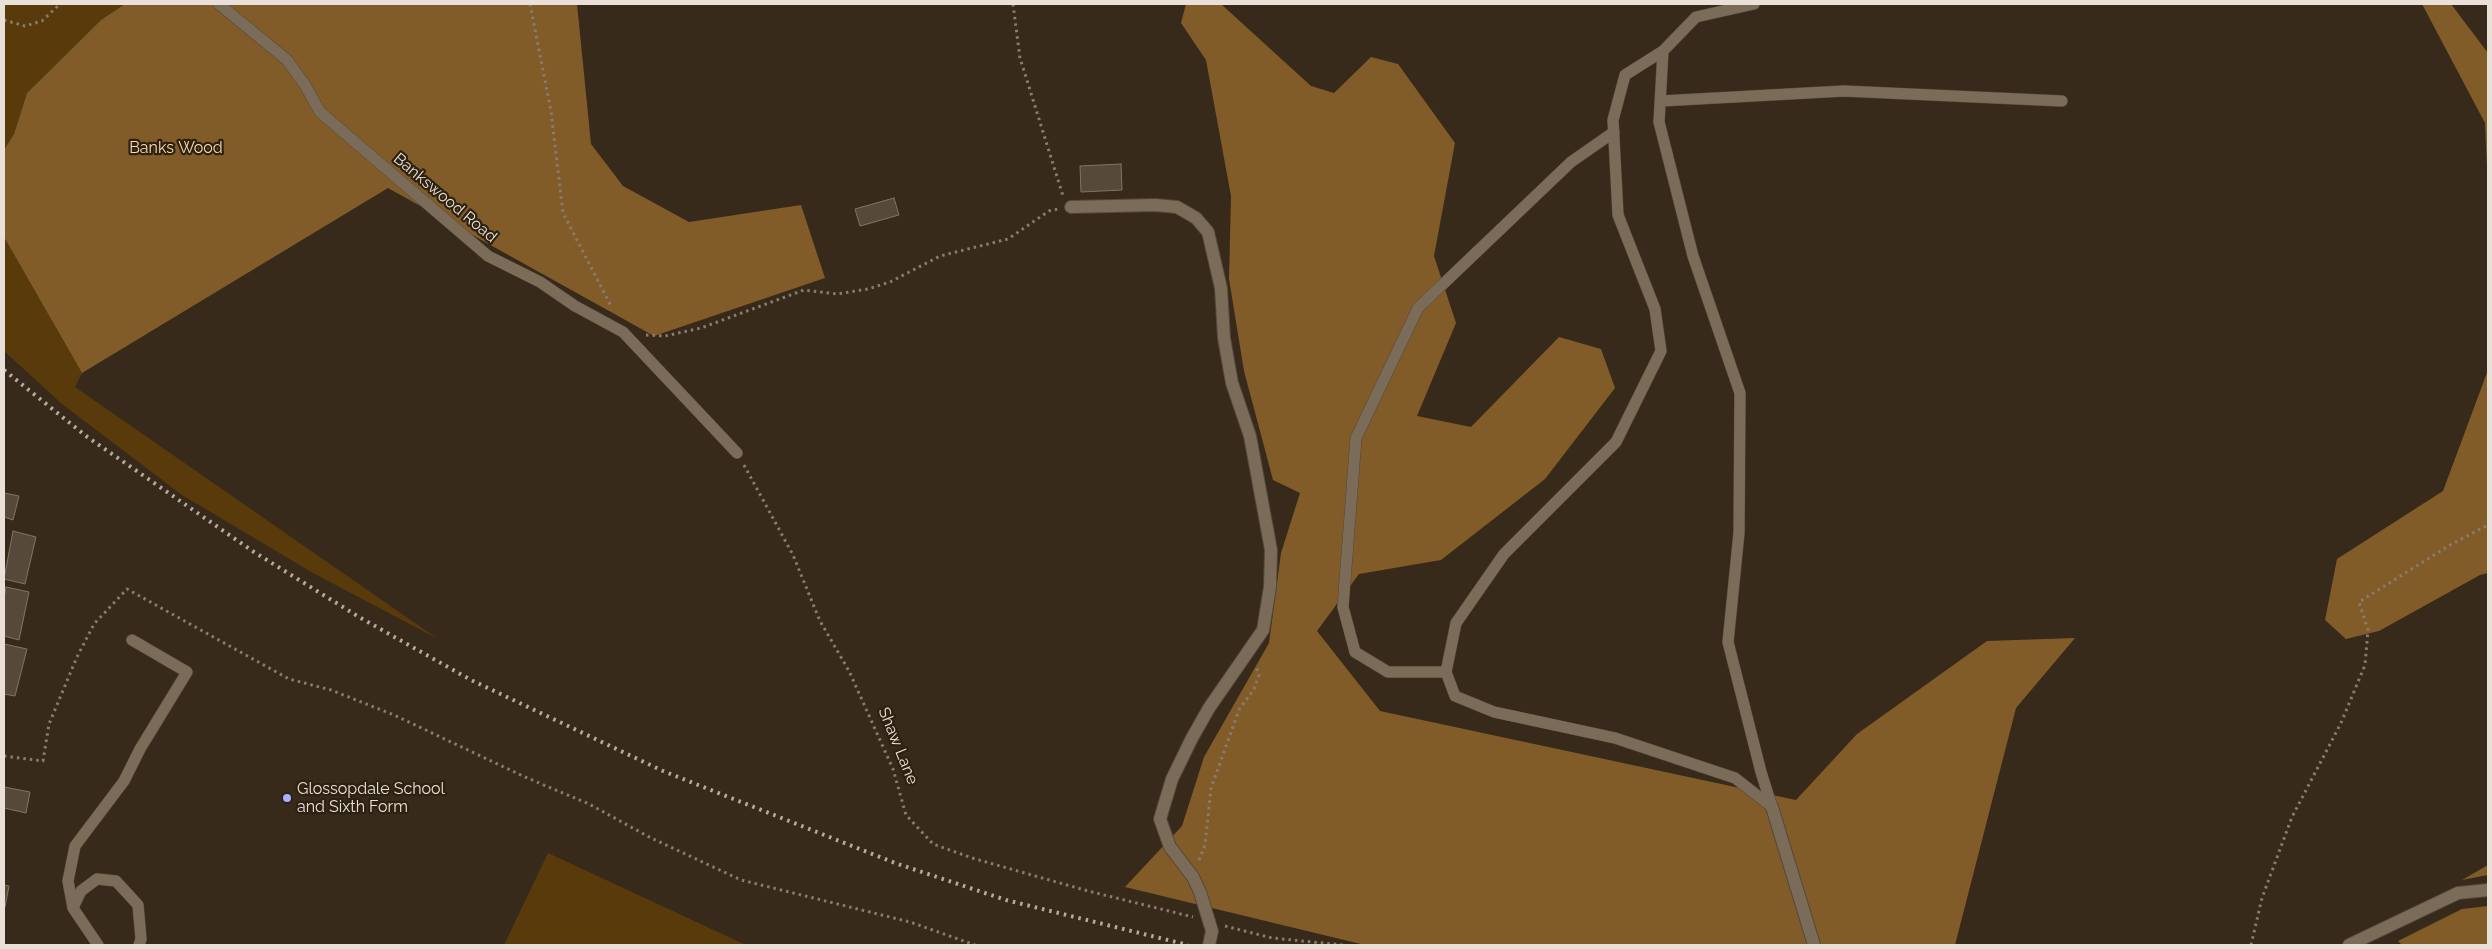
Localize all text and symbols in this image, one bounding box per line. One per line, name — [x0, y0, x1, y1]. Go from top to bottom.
park label: Banks Wood — [129, 138, 223, 158]
street label: Bankswood Road — [389, 149, 501, 247]
street label: Shaw Lane — [874, 705, 922, 787]
place label: Glossopdale School and Sixth Form — [297, 779, 445, 817]
marker: Glossopdale School and Sixth Form — [281, 792, 293, 804]

